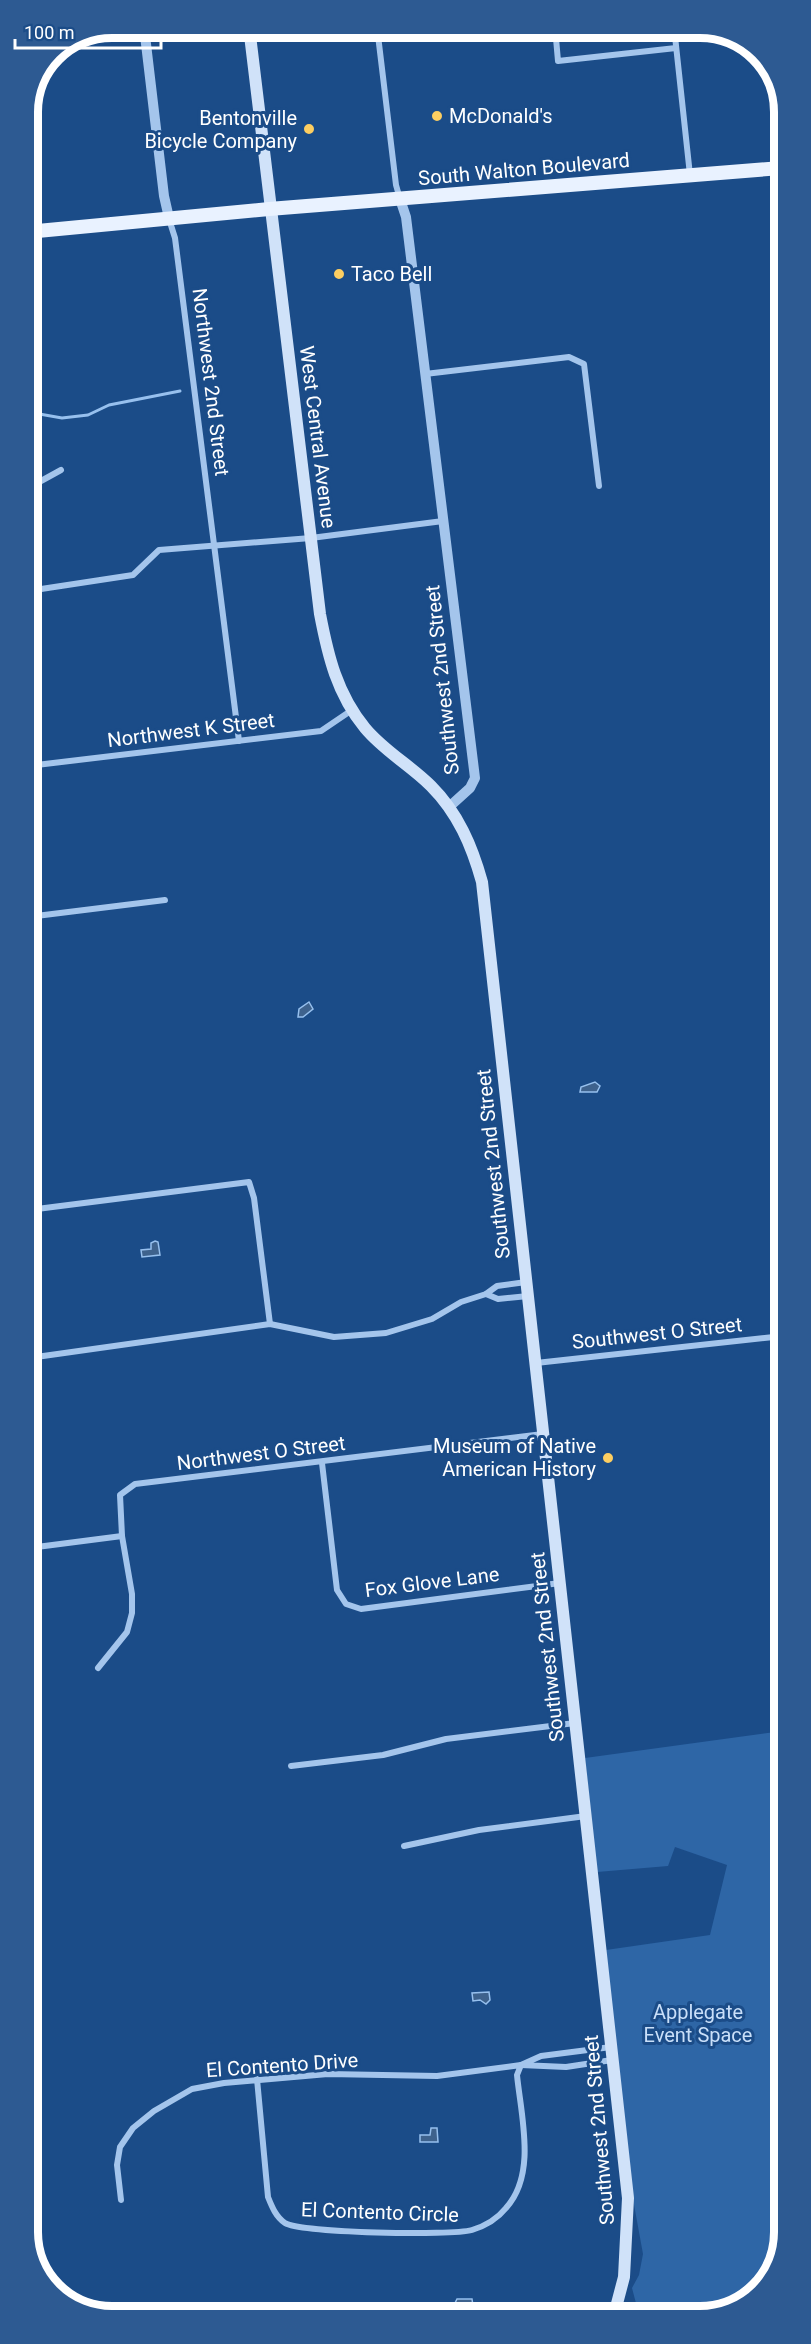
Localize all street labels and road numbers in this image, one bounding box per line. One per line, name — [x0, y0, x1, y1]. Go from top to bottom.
street label: South Walton Boulevard — [417, 148, 631, 190]
street label: Northwest 2nd Street — [188, 287, 234, 477]
street label: West Central Avenue — [295, 344, 341, 530]
street label: Southwest 2nd Street — [420, 584, 464, 776]
street label: Northwest K Street — [106, 708, 276, 752]
street label: Southwest 2nd Street — [471, 1068, 515, 1260]
street label: Southwest O Street — [571, 1312, 743, 1354]
street label: Northwest O Street — [175, 1431, 347, 1475]
street label: Southwest 2nd Street — [525, 1551, 569, 1743]
street label: Fox Glove Lane — [363, 1562, 501, 1602]
street label: Southwest 2nd Street — [579, 2034, 619, 2226]
street label: El Contento Drive — [205, 2048, 359, 2082]
street label: El Contento Circle — [301, 2197, 459, 2227]

